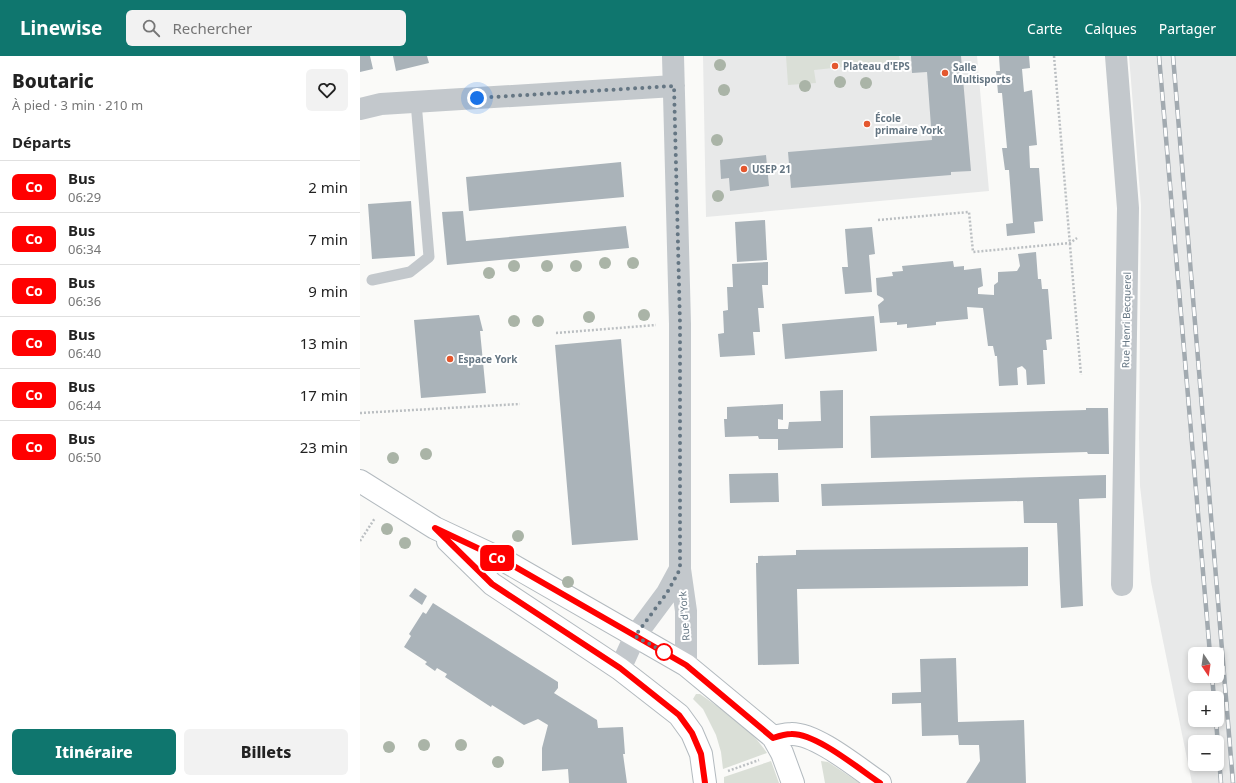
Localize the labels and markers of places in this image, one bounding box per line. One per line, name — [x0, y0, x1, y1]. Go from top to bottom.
place label: Plateau d'EPS — [843, 59, 910, 73]
place label: Salle Multisports — [953, 60, 1011, 86]
marker: Plateau d'EPS — [830, 61, 840, 71]
marker: Salle Multisports — [940, 68, 950, 78]
place label: École primaire York — [875, 111, 944, 137]
marker: École primaire York — [862, 119, 872, 129]
place label: USEP 21 — [752, 162, 791, 176]
marker: USEP 21 — [739, 164, 749, 174]
place label: Espace York — [458, 352, 518, 366]
marker: Espace York — [445, 354, 455, 364]
unlabelled marker — [655, 643, 673, 661]

